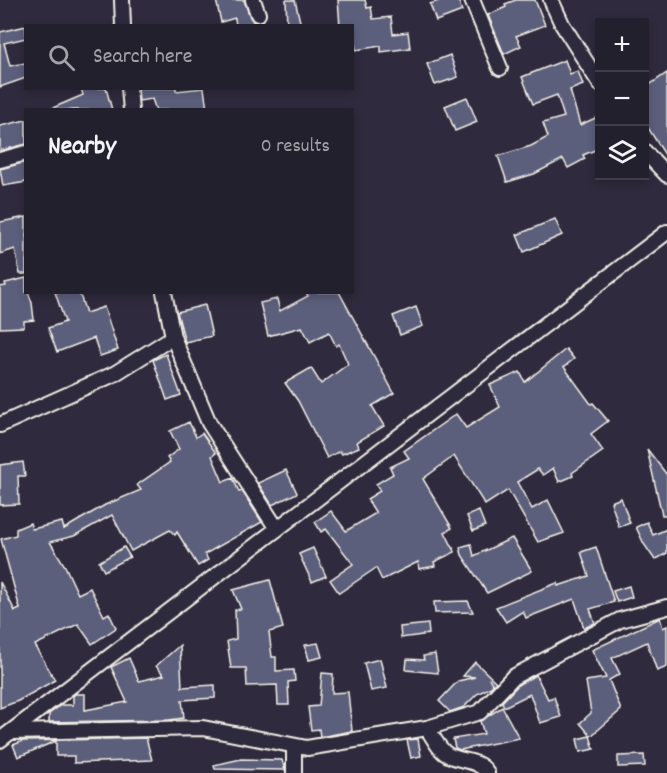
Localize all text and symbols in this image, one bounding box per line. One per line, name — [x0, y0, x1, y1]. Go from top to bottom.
map controls — [595, 18, 649, 180]
button: + — [595, 18, 649, 72]
search box — [24, 24, 354, 90]
icon: search — [45, 41, 78, 74]
text: Search here — [93, 42, 192, 73]
button: − — [595, 72, 649, 126]
button: layers — [595, 126, 649, 180]
text: Nearby — [48, 129, 116, 166]
text: 0 results — [261, 133, 330, 161]

